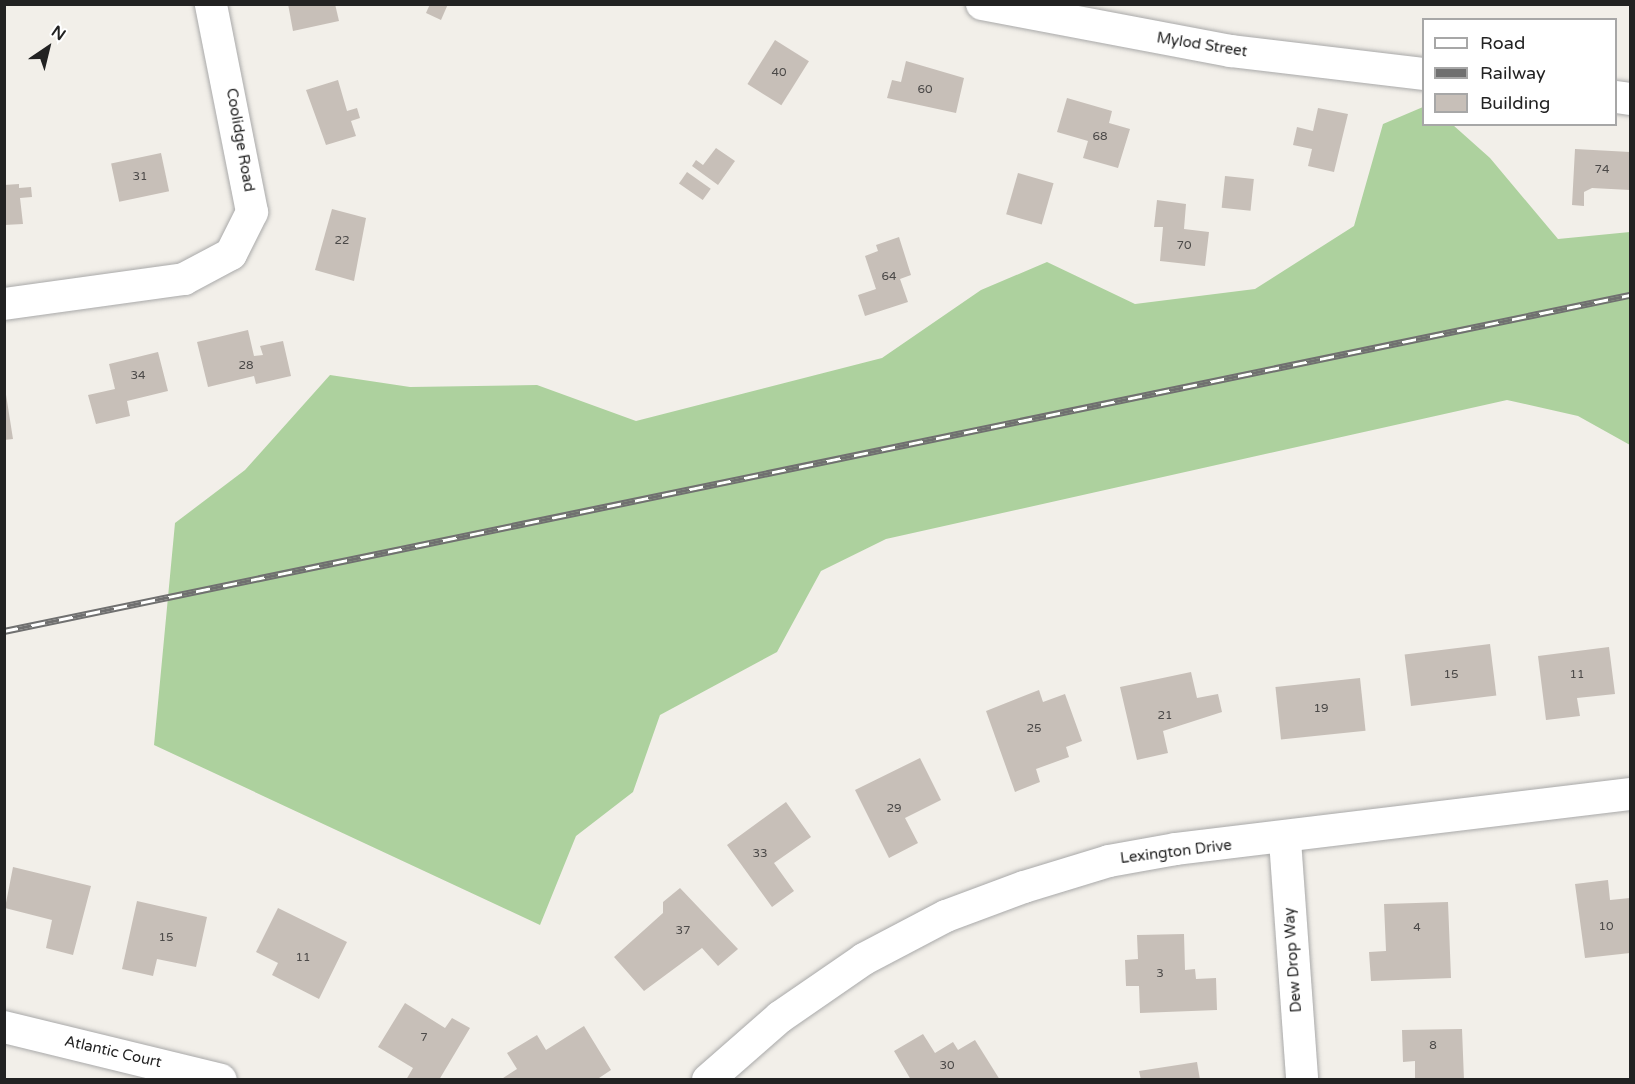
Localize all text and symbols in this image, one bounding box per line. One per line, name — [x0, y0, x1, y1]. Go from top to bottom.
north arrow — [18, 18, 78, 78]
legend — [1422, 18, 1617, 126]
text: N — [47, 21, 69, 45]
street label: Mylod Street — [1155, 29, 1249, 61]
text: Road — [1480, 32, 1525, 54]
text: Railway — [1480, 62, 1546, 84]
house number: 40 — [771, 66, 787, 80]
house number: 60 — [917, 83, 933, 97]
street label: Coolidge Road — [222, 87, 258, 193]
text: Building — [1480, 92, 1550, 114]
house number: 68 — [1092, 130, 1108, 144]
house number: 74 — [1594, 163, 1610, 177]
house number: 31 — [132, 170, 148, 184]
house number: 22 — [334, 234, 350, 248]
house number: 70 — [1176, 239, 1192, 253]
house number: 64 — [881, 270, 897, 284]
house number: 28 — [238, 359, 254, 373]
house number: 34 — [130, 369, 146, 383]
house number: 15 — [1443, 668, 1459, 682]
house number: 11 — [1569, 668, 1585, 682]
house number: 19 — [1313, 702, 1329, 716]
house number: 21 — [1157, 709, 1173, 723]
house number: 25 — [1026, 722, 1042, 736]
house number: 29 — [886, 802, 902, 816]
street label: Lexington Drive — [1119, 836, 1233, 868]
house number: 33 — [752, 847, 768, 861]
street label: Dew Drop Way — [1280, 907, 1306, 1013]
house number: 10 — [1598, 920, 1614, 934]
house number: 4 — [1413, 921, 1421, 935]
house number: 37 — [675, 924, 691, 938]
house number: 15 — [158, 931, 174, 945]
house number: 11 — [295, 951, 311, 965]
house number: 3 — [1156, 967, 1164, 981]
house number: 7 — [420, 1031, 428, 1045]
street label: Atlantic Court — [63, 1032, 163, 1072]
house number: 8 — [1429, 1039, 1437, 1053]
house number: 30 — [939, 1059, 955, 1073]

